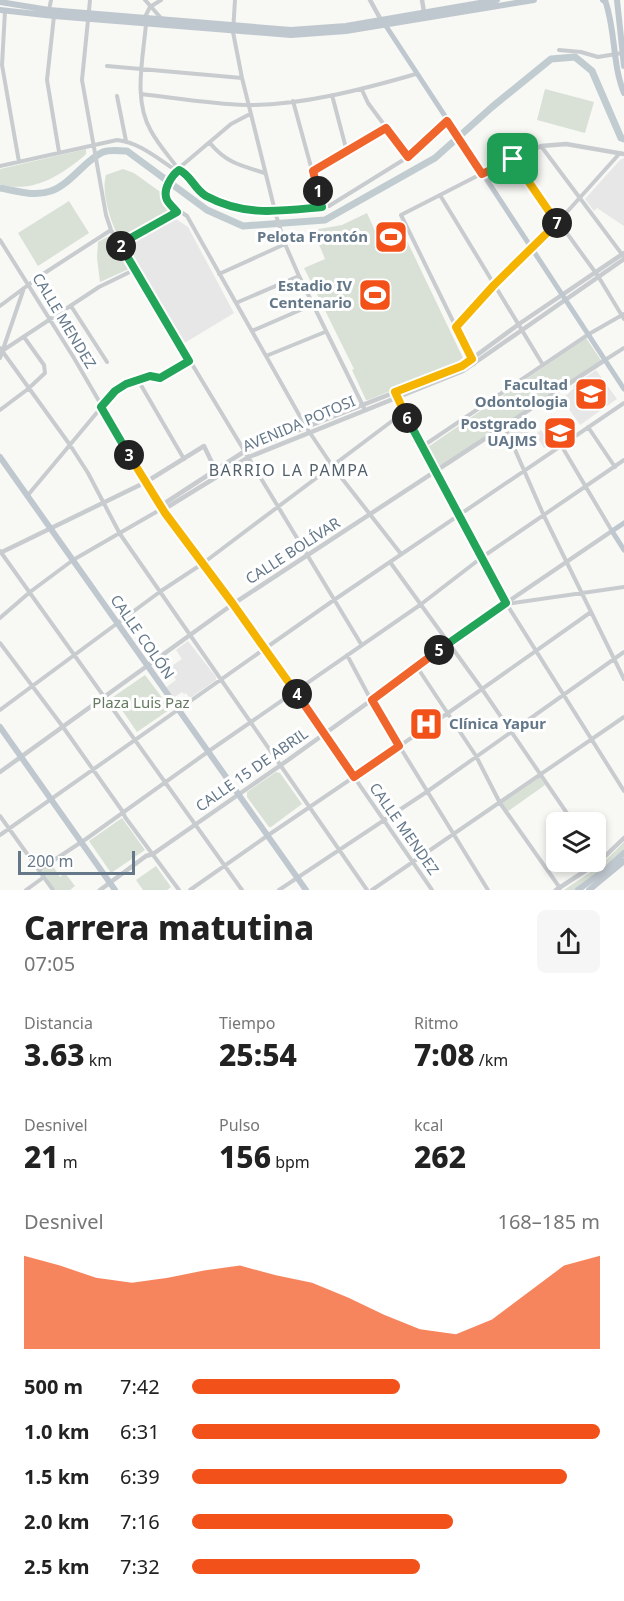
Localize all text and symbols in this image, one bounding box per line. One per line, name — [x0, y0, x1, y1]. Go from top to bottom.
pin — [487, 133, 538, 184]
icon: arrive — [496, 142, 529, 175]
pin: 1 — [303, 176, 333, 206]
text: 1 — [313, 180, 323, 202]
pin: 7 — [542, 208, 572, 238]
text: 7 — [552, 212, 562, 234]
sports icon: Pelota Frontón — [373, 219, 409, 255]
place label: Pelota Frontón — [257, 226, 368, 246]
pin: 2 — [106, 231, 136, 261]
text: 2 — [116, 235, 126, 257]
street label: CALLE MENDEZ — [28, 269, 101, 372]
place label: Estadio IV Centenario — [269, 275, 352, 312]
sports icon: Estadio IV Centenario — [357, 277, 393, 313]
place label: Facultad Odontologia — [475, 374, 568, 411]
school or university icon: Facultad Odontologia — [573, 376, 609, 412]
street label: AVENIDA POTOSI — [239, 390, 358, 456]
pin: 6 — [392, 403, 422, 433]
text: 6 — [402, 407, 412, 429]
place label: Postgrado UAJMS — [461, 413, 537, 450]
school or university icon: Postgrado UAJMS — [542, 415, 578, 451]
pin: 3 — [114, 440, 144, 470]
text: 3 — [124, 444, 134, 466]
district label: BARRIO LA PAMPA — [209, 459, 369, 481]
street label: CALLE BOLÍVAR — [241, 512, 344, 588]
street label: CALLE COLÓN — [106, 590, 179, 683]
pin: 5 — [424, 635, 454, 665]
text: 5 — [434, 639, 444, 661]
pin: 4 — [282, 679, 312, 709]
text: 4 — [292, 683, 302, 705]
park label: Plaza Luis Paz — [92, 692, 190, 712]
hospital icon: Clínica Yapur — [408, 706, 444, 742]
place label: Clínica Yapur — [449, 713, 546, 733]
street label: CALLE 15 DE ABRIL — [191, 723, 312, 815]
street label: CALLE MENDEZ — [366, 778, 444, 878]
map controls — [546, 812, 606, 872]
button: layers — [546, 812, 606, 872]
scale bar — [18, 848, 135, 875]
text: 200 m — [27, 850, 74, 872]
text: Carrera matutina — [24, 905, 314, 950]
button: share — [537, 910, 600, 973]
text: 07:05 — [24, 950, 75, 977]
text: Distancia — [24, 1012, 93, 1034]
text: Tiempo — [219, 1012, 276, 1034]
text: Ritmo — [414, 1012, 459, 1034]
text: 3.63 — [24, 1034, 85, 1075]
text: 25:54 — [219, 1034, 297, 1075]
text: 7:08 — [414, 1034, 475, 1075]
text: km — [85, 1049, 112, 1071]
text: /km — [475, 1049, 508, 1071]
text: Desnivel — [24, 1114, 88, 1136]
text: Pulso — [219, 1114, 260, 1136]
text: kcal — [414, 1114, 443, 1136]
text: 21 — [24, 1136, 59, 1177]
text: 156 — [219, 1136, 271, 1177]
text: 262 — [414, 1136, 466, 1177]
text: m — [59, 1151, 78, 1173]
text: bpm — [271, 1151, 310, 1173]
text: Desnivel — [24, 1208, 104, 1235]
text: 168–185 m — [497, 1208, 600, 1235]
text: 500 m — [24, 1373, 83, 1400]
text: 7:42 — [120, 1373, 160, 1400]
text: 1.0 km — [24, 1418, 90, 1445]
text: 6:31 — [120, 1418, 160, 1445]
text: 1.5 km — [24, 1463, 90, 1490]
text: 6:39 — [120, 1463, 160, 1490]
text: 2.0 km — [24, 1508, 90, 1535]
text: 7:16 — [120, 1508, 160, 1535]
text: 2.5 km — [24, 1553, 90, 1580]
text: 7:32 — [120, 1553, 160, 1580]

